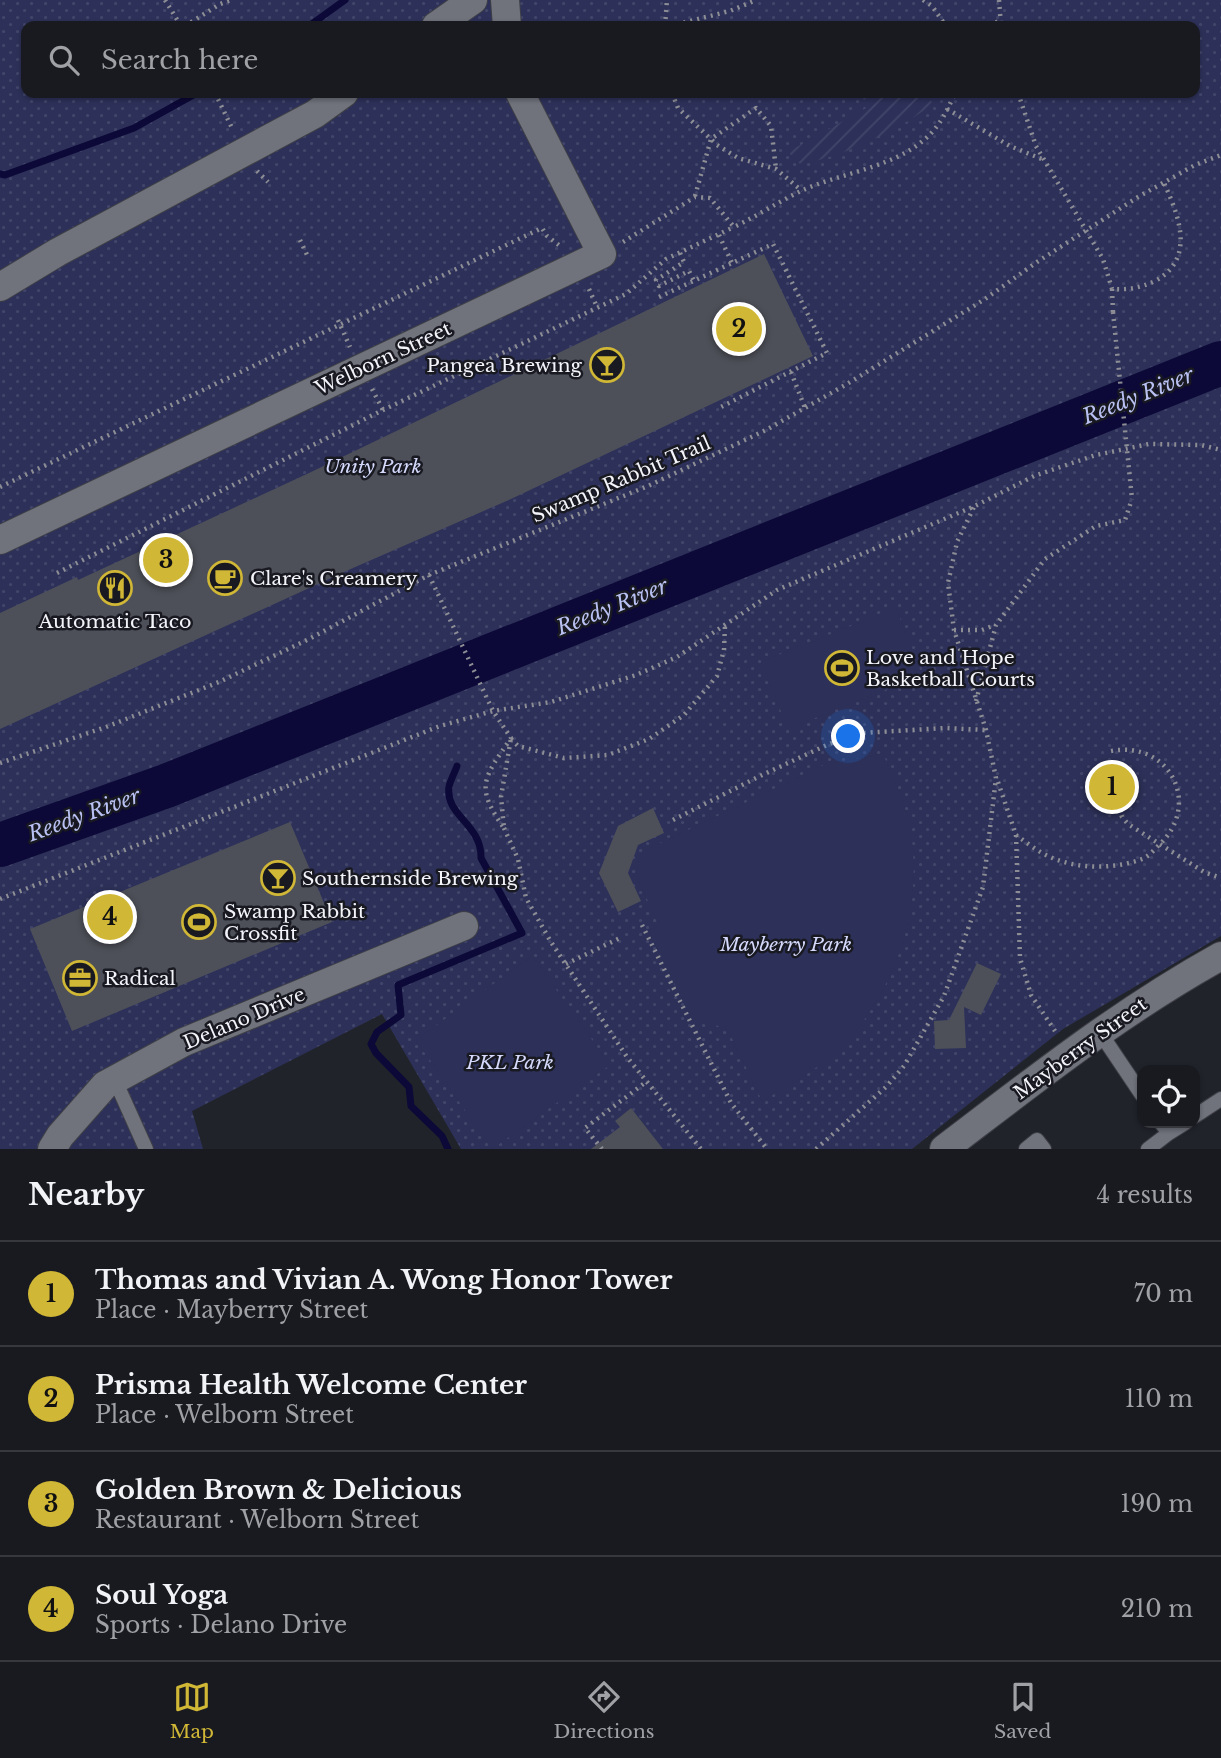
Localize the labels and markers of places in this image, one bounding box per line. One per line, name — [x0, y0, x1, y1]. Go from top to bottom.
pin: 2 — [716, 303, 762, 355]
bar icon: Pangea Brewing — [588, 346, 626, 384]
place label: Pangea Brewing — [426, 354, 583, 377]
pin: 3 — [143, 534, 189, 586]
cafe icon: Clare's Creamery — [206, 559, 244, 597]
place label: Clare's Creamery — [250, 567, 417, 590]
restaurant icon: Automatic Taco — [96, 569, 134, 607]
place label: Automatic Taco — [38, 610, 191, 633]
place label: Love and Hope Basketball Courts — [866, 646, 1035, 691]
sports icon: Love and Hope Basketball Courts — [823, 649, 861, 687]
pin: 1 — [1089, 761, 1135, 813]
bar icon: Southernside Brewing — [259, 859, 297, 897]
place label: Southernside Brewing — [302, 867, 519, 890]
pin: 4 — [87, 891, 133, 943]
place label: Swamp Rabbit Crossfit — [224, 900, 366, 945]
sports icon: Swamp Rabbit Crossfit — [180, 903, 218, 941]
office icon: Radical — [61, 959, 99, 997]
place label: Radical — [104, 967, 176, 990]

